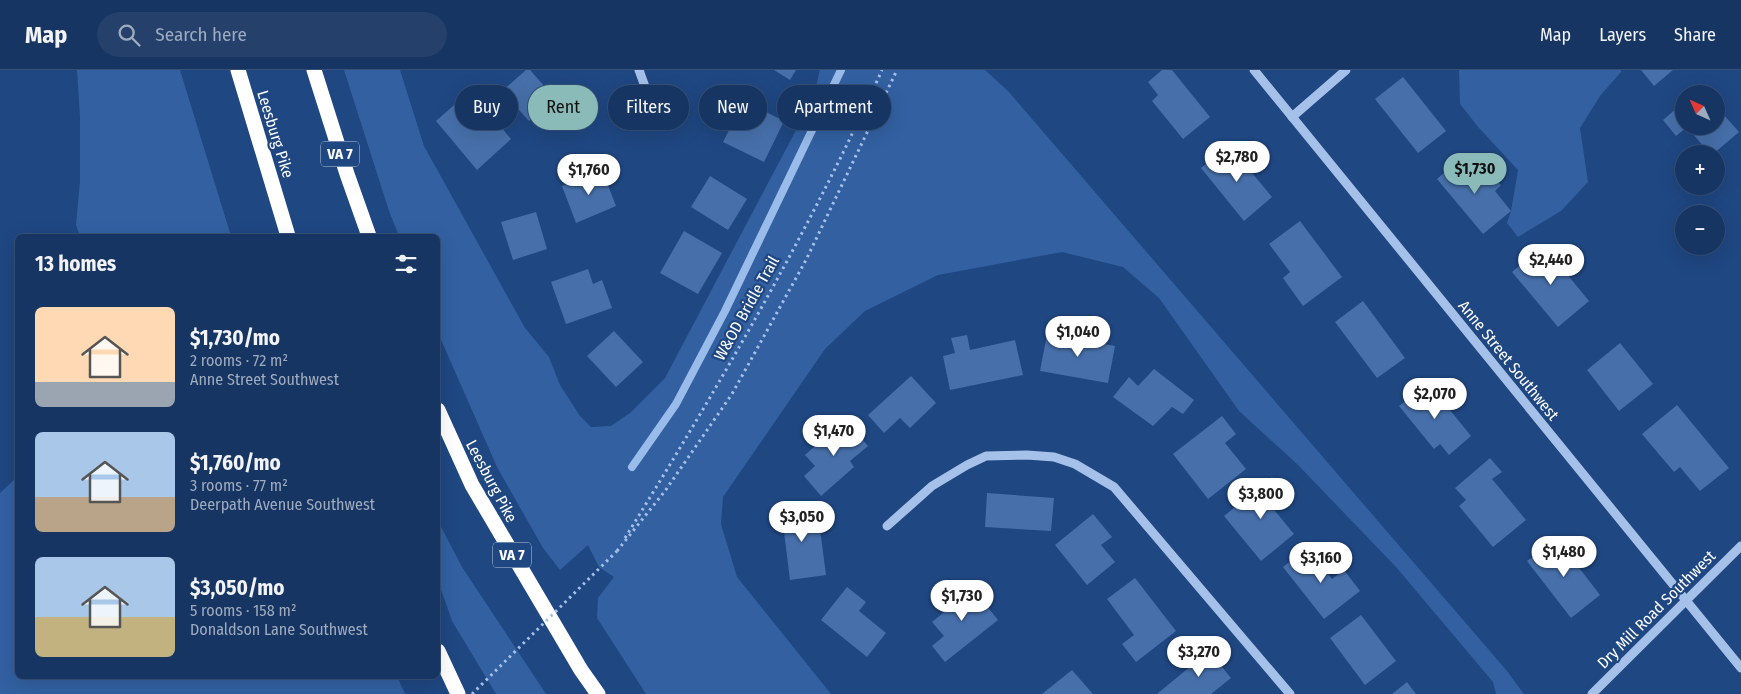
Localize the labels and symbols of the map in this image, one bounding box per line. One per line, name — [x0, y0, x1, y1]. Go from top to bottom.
north arrow — [1675, 85, 1725, 135]
street label: Leesburg Pike — [253, 88, 298, 180]
pin: $2,780 — [1196, 140, 1278, 183]
road number: VA 7 — [321, 142, 359, 166]
pin: $1,730 — [1434, 152, 1516, 195]
pin: $1,760 — [548, 154, 630, 196]
pin: $2,440 — [1510, 244, 1592, 286]
street label: W&OD Bridle Trail — [710, 253, 783, 364]
street label: Anne Street Southwest — [1454, 296, 1563, 425]
pin: $1,040 — [1037, 316, 1119, 358]
pin: $2,070 — [1394, 378, 1476, 420]
pin: $1,470 — [793, 414, 875, 457]
street label: Leesburg Pike — [462, 437, 521, 526]
pin: $3,800 — [1220, 478, 1302, 520]
pin: $3,050 — [761, 500, 843, 543]
pin: $1,480 — [1523, 536, 1605, 578]
road number: VA 7 — [493, 542, 531, 568]
pin: $3,160 — [1280, 542, 1362, 584]
street label: Dry Mill Road Southwest — [1593, 546, 1720, 672]
pin: $1,730 — [921, 580, 1003, 622]
pin: $3,270 — [1158, 636, 1240, 678]

